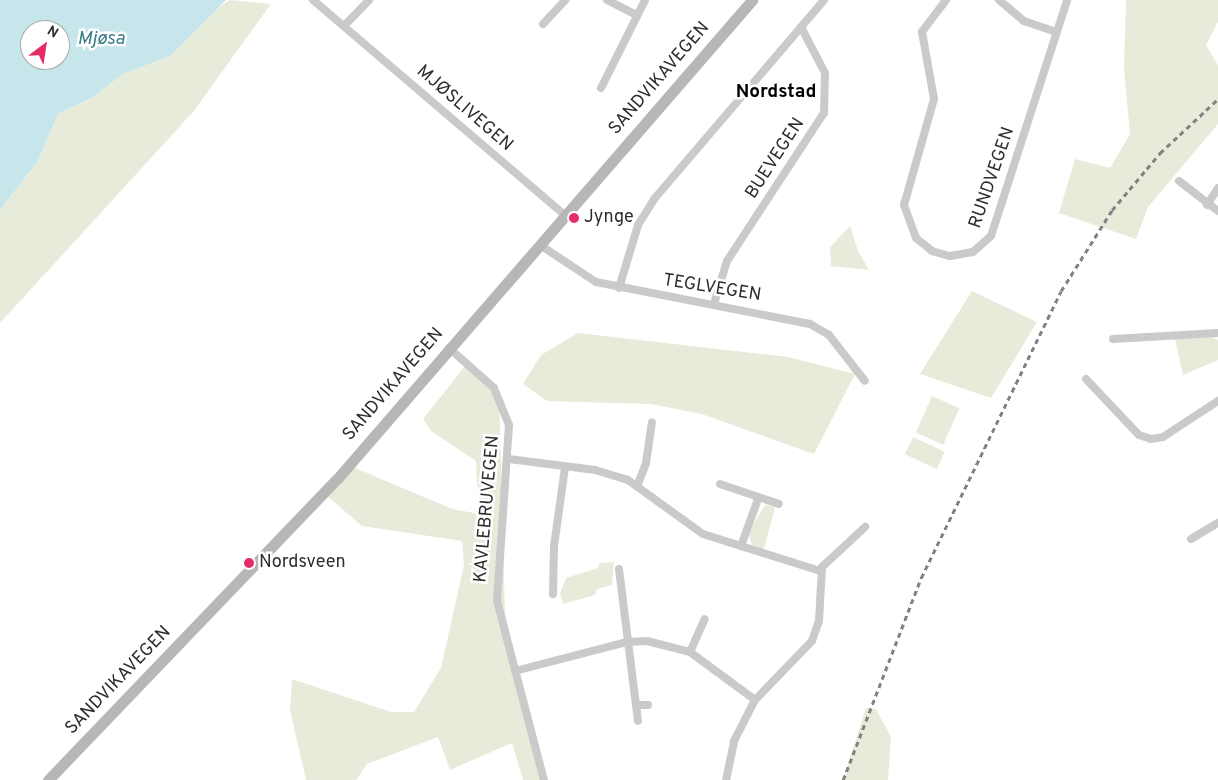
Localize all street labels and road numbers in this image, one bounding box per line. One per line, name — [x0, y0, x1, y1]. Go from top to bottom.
street label: SANDVIKAVEGEN — [605, 18, 715, 140]
street label: MJØSLIVEGEN — [411, 61, 517, 157]
street label: BUEVEGEN — [742, 115, 810, 203]
street label: RUNDVEGEN — [966, 125, 1020, 231]
street label: TEGLVEGEN — [661, 271, 763, 307]
street label: SANDVIKAVEGEN — [339, 324, 449, 446]
street label: KAVLEBRUVEGEN — [471, 434, 505, 584]
street label: SANDVIKAVEGEN — [62, 622, 176, 740]

